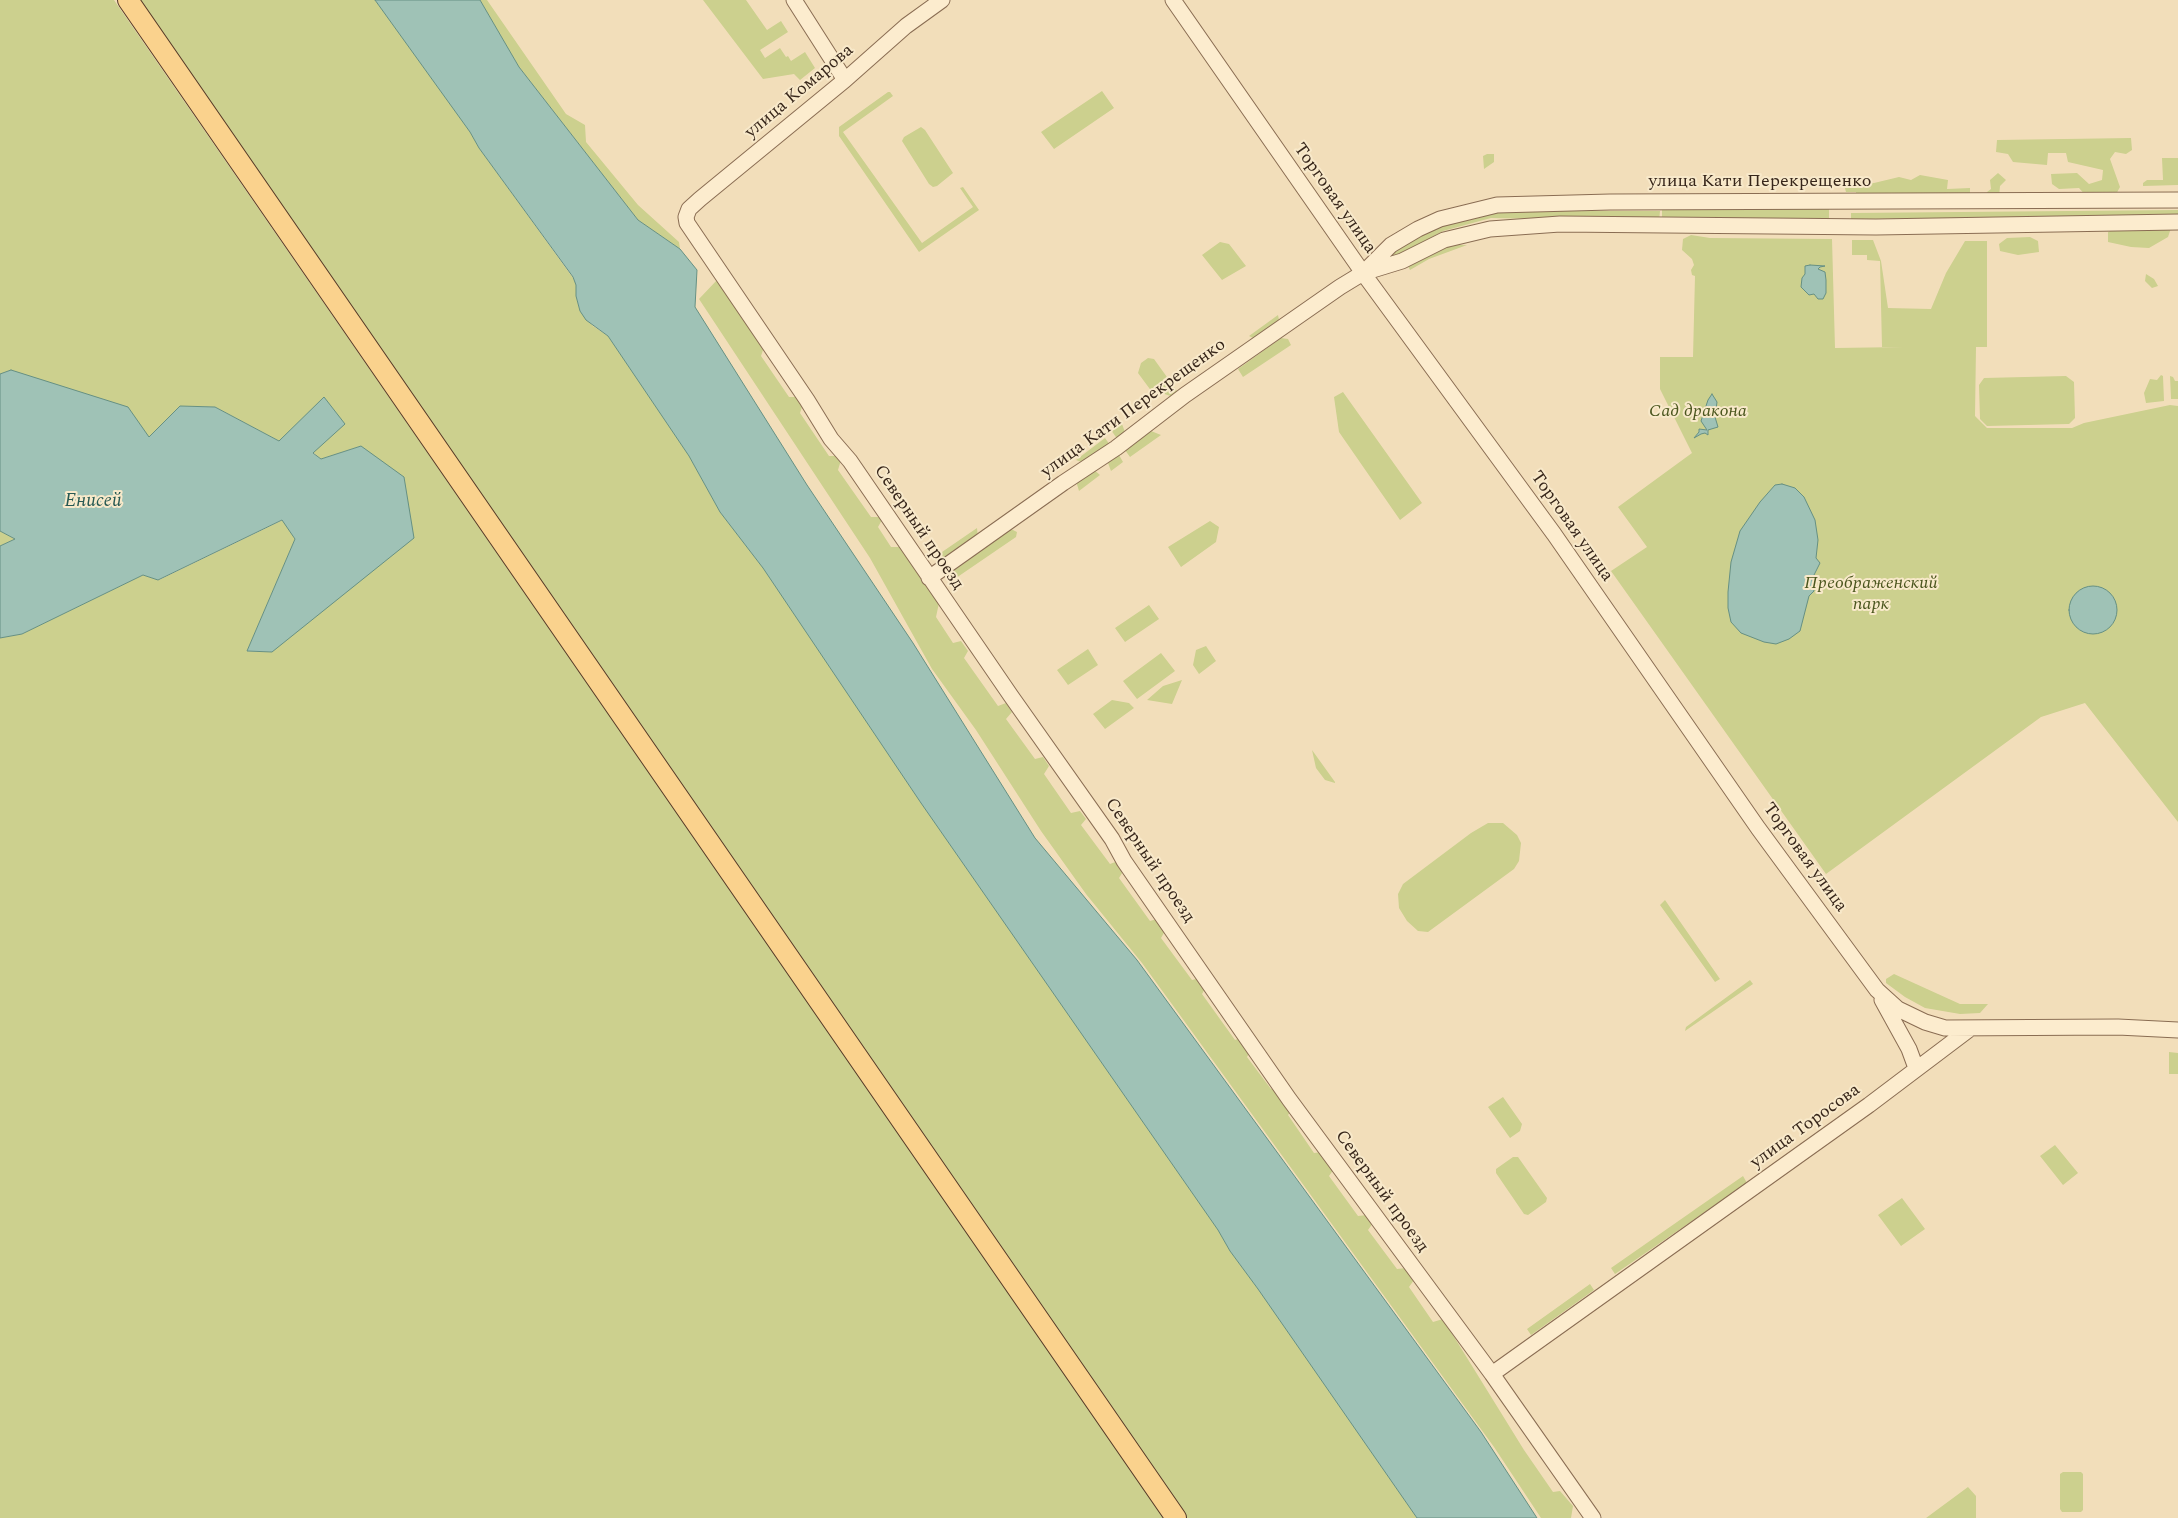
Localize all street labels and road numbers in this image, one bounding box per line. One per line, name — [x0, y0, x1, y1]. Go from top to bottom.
street label: улица Комарова — [741, 40, 859, 144]
street label: Торговая улица — [1288, 140, 1380, 258]
street label: улица Кати Перекрещенко — [1648, 171, 1872, 193]
street label: улица Кати Перекрещенко — [1037, 335, 1231, 483]
street label: Северный проезд — [868, 461, 968, 595]
street label: Торговая улица — [1525, 468, 1617, 586]
street label: Северный проезд — [1099, 794, 1199, 928]
street label: Торговая улица — [1757, 799, 1851, 917]
street label: улица Торосова — [1747, 1080, 1865, 1174]
street label: Северный проезд — [1329, 1127, 1433, 1257]

